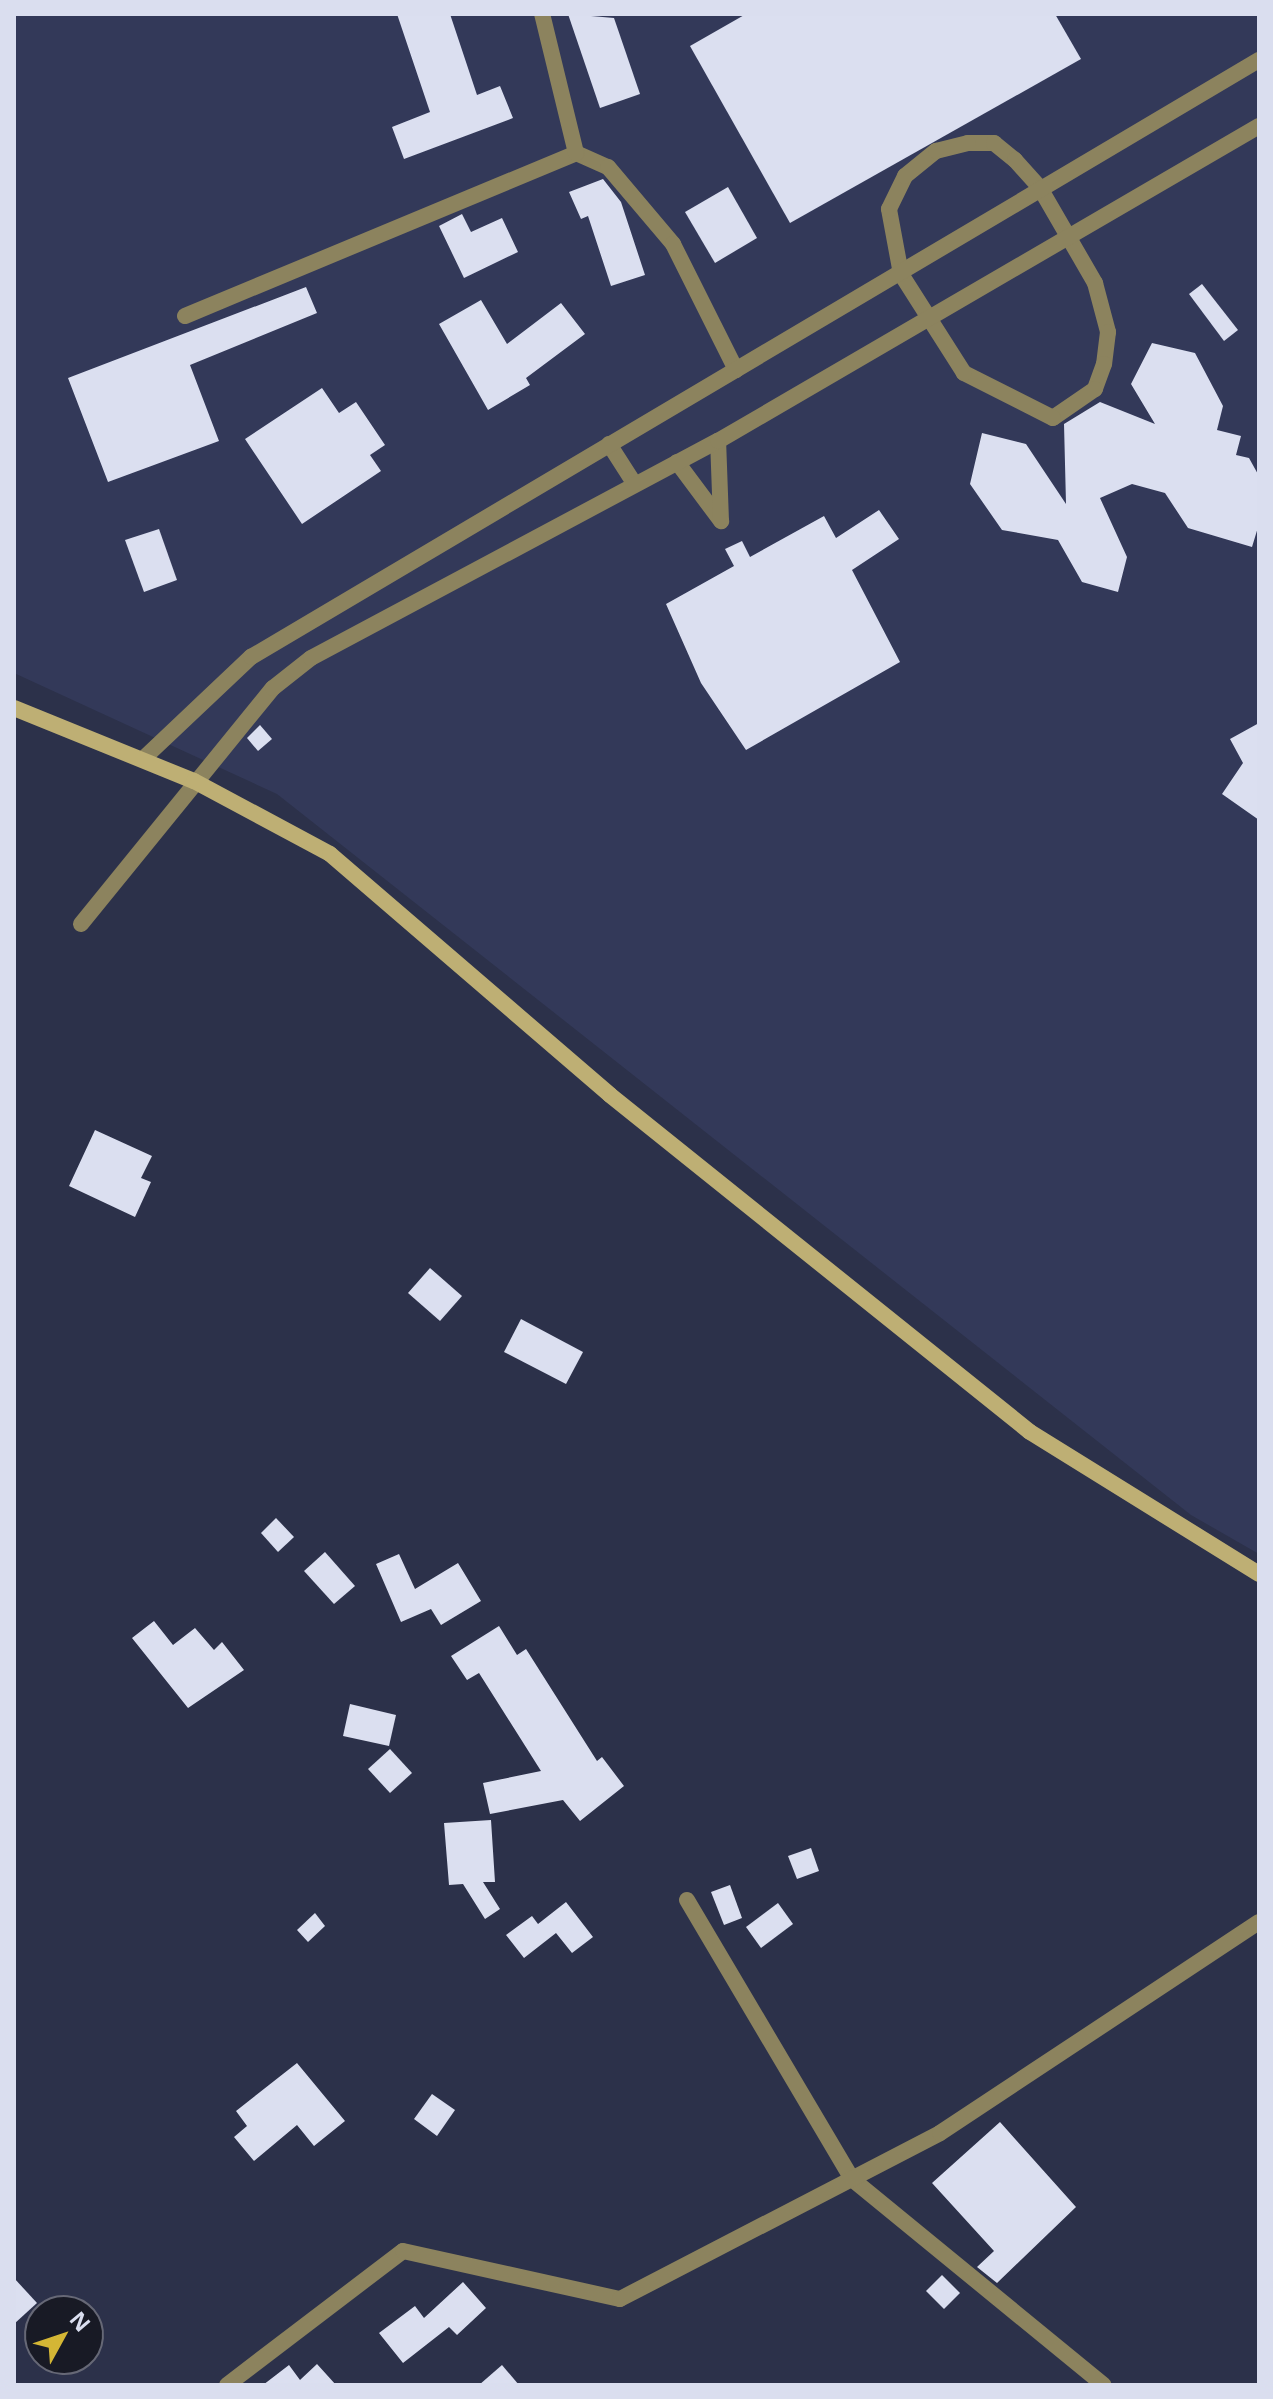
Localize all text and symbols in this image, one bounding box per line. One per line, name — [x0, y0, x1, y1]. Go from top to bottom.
north arrow — [24, 2295, 104, 2375]
text: N — [64, 2304, 98, 2337]

